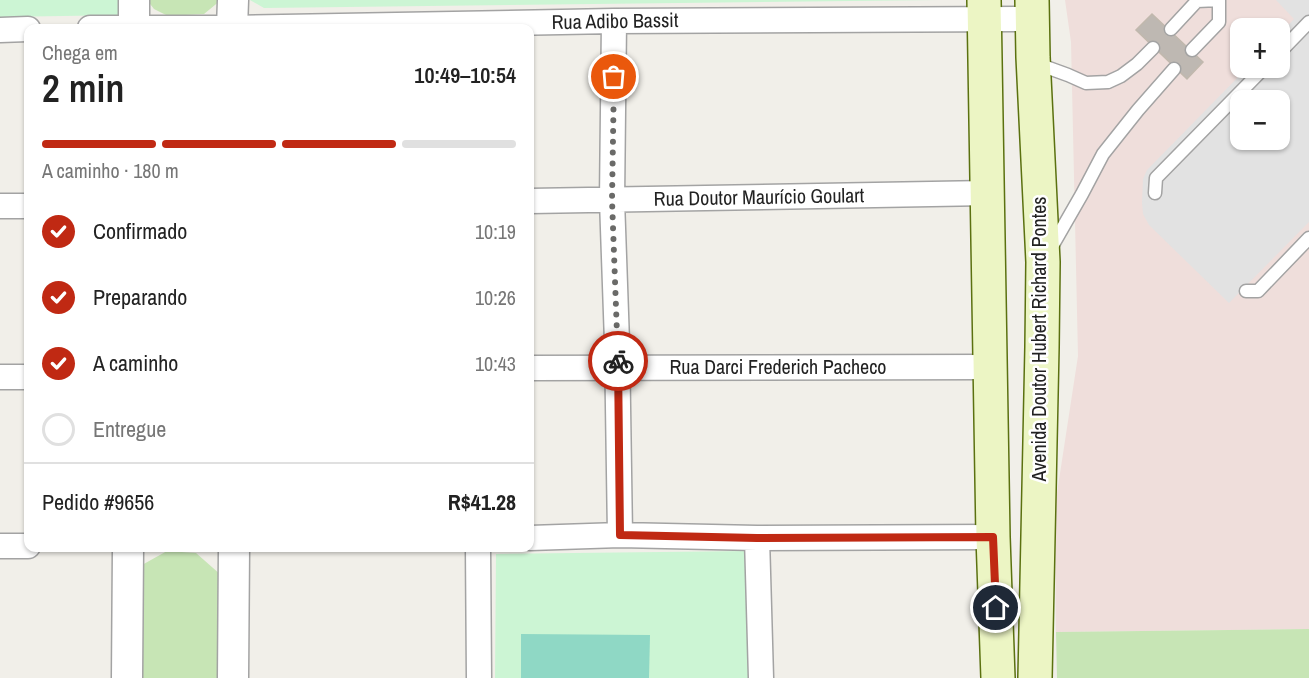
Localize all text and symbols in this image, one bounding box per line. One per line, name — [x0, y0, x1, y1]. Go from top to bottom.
street label: Rua Adibo Bassit — [551, 6, 679, 35]
map controls — [1230, 18, 1290, 150]
button: + — [1230, 18, 1290, 78]
text: Chega em — [42, 39, 118, 66]
pin — [588, 51, 639, 102]
text: 10:49–10:54 — [414, 60, 516, 90]
icon: bag — [597, 60, 630, 93]
text: 2 min — [42, 62, 124, 114]
button: − — [1230, 90, 1290, 150]
text: A caminho · 180 m — [42, 157, 179, 184]
street label: Rua Doutor Maurício Goulart — [653, 181, 865, 212]
street label: Avenida Doutor Hubert Richard Pontes — [1025, 196, 1052, 483]
icon: check — [42, 215, 75, 248]
text: Confirmado — [93, 216, 187, 246]
text: 10:19 — [475, 218, 516, 245]
icon: check — [42, 281, 75, 314]
text: Preparando — [93, 282, 187, 312]
text: 10:26 — [475, 284, 516, 311]
courier — [588, 331, 648, 391]
icon: bike — [602, 345, 635, 378]
icon: check — [42, 347, 75, 380]
text: A caminho — [93, 348, 178, 378]
text: 10:43 — [475, 350, 516, 377]
street label: Rua Darci Frederich Pacheco — [670, 353, 886, 380]
text: Entregue — [93, 414, 166, 444]
text: Pedido #9656 — [42, 487, 154, 517]
text: R$41.28 — [448, 487, 516, 517]
pin — [970, 582, 1021, 633]
icon: home — [979, 591, 1012, 624]

